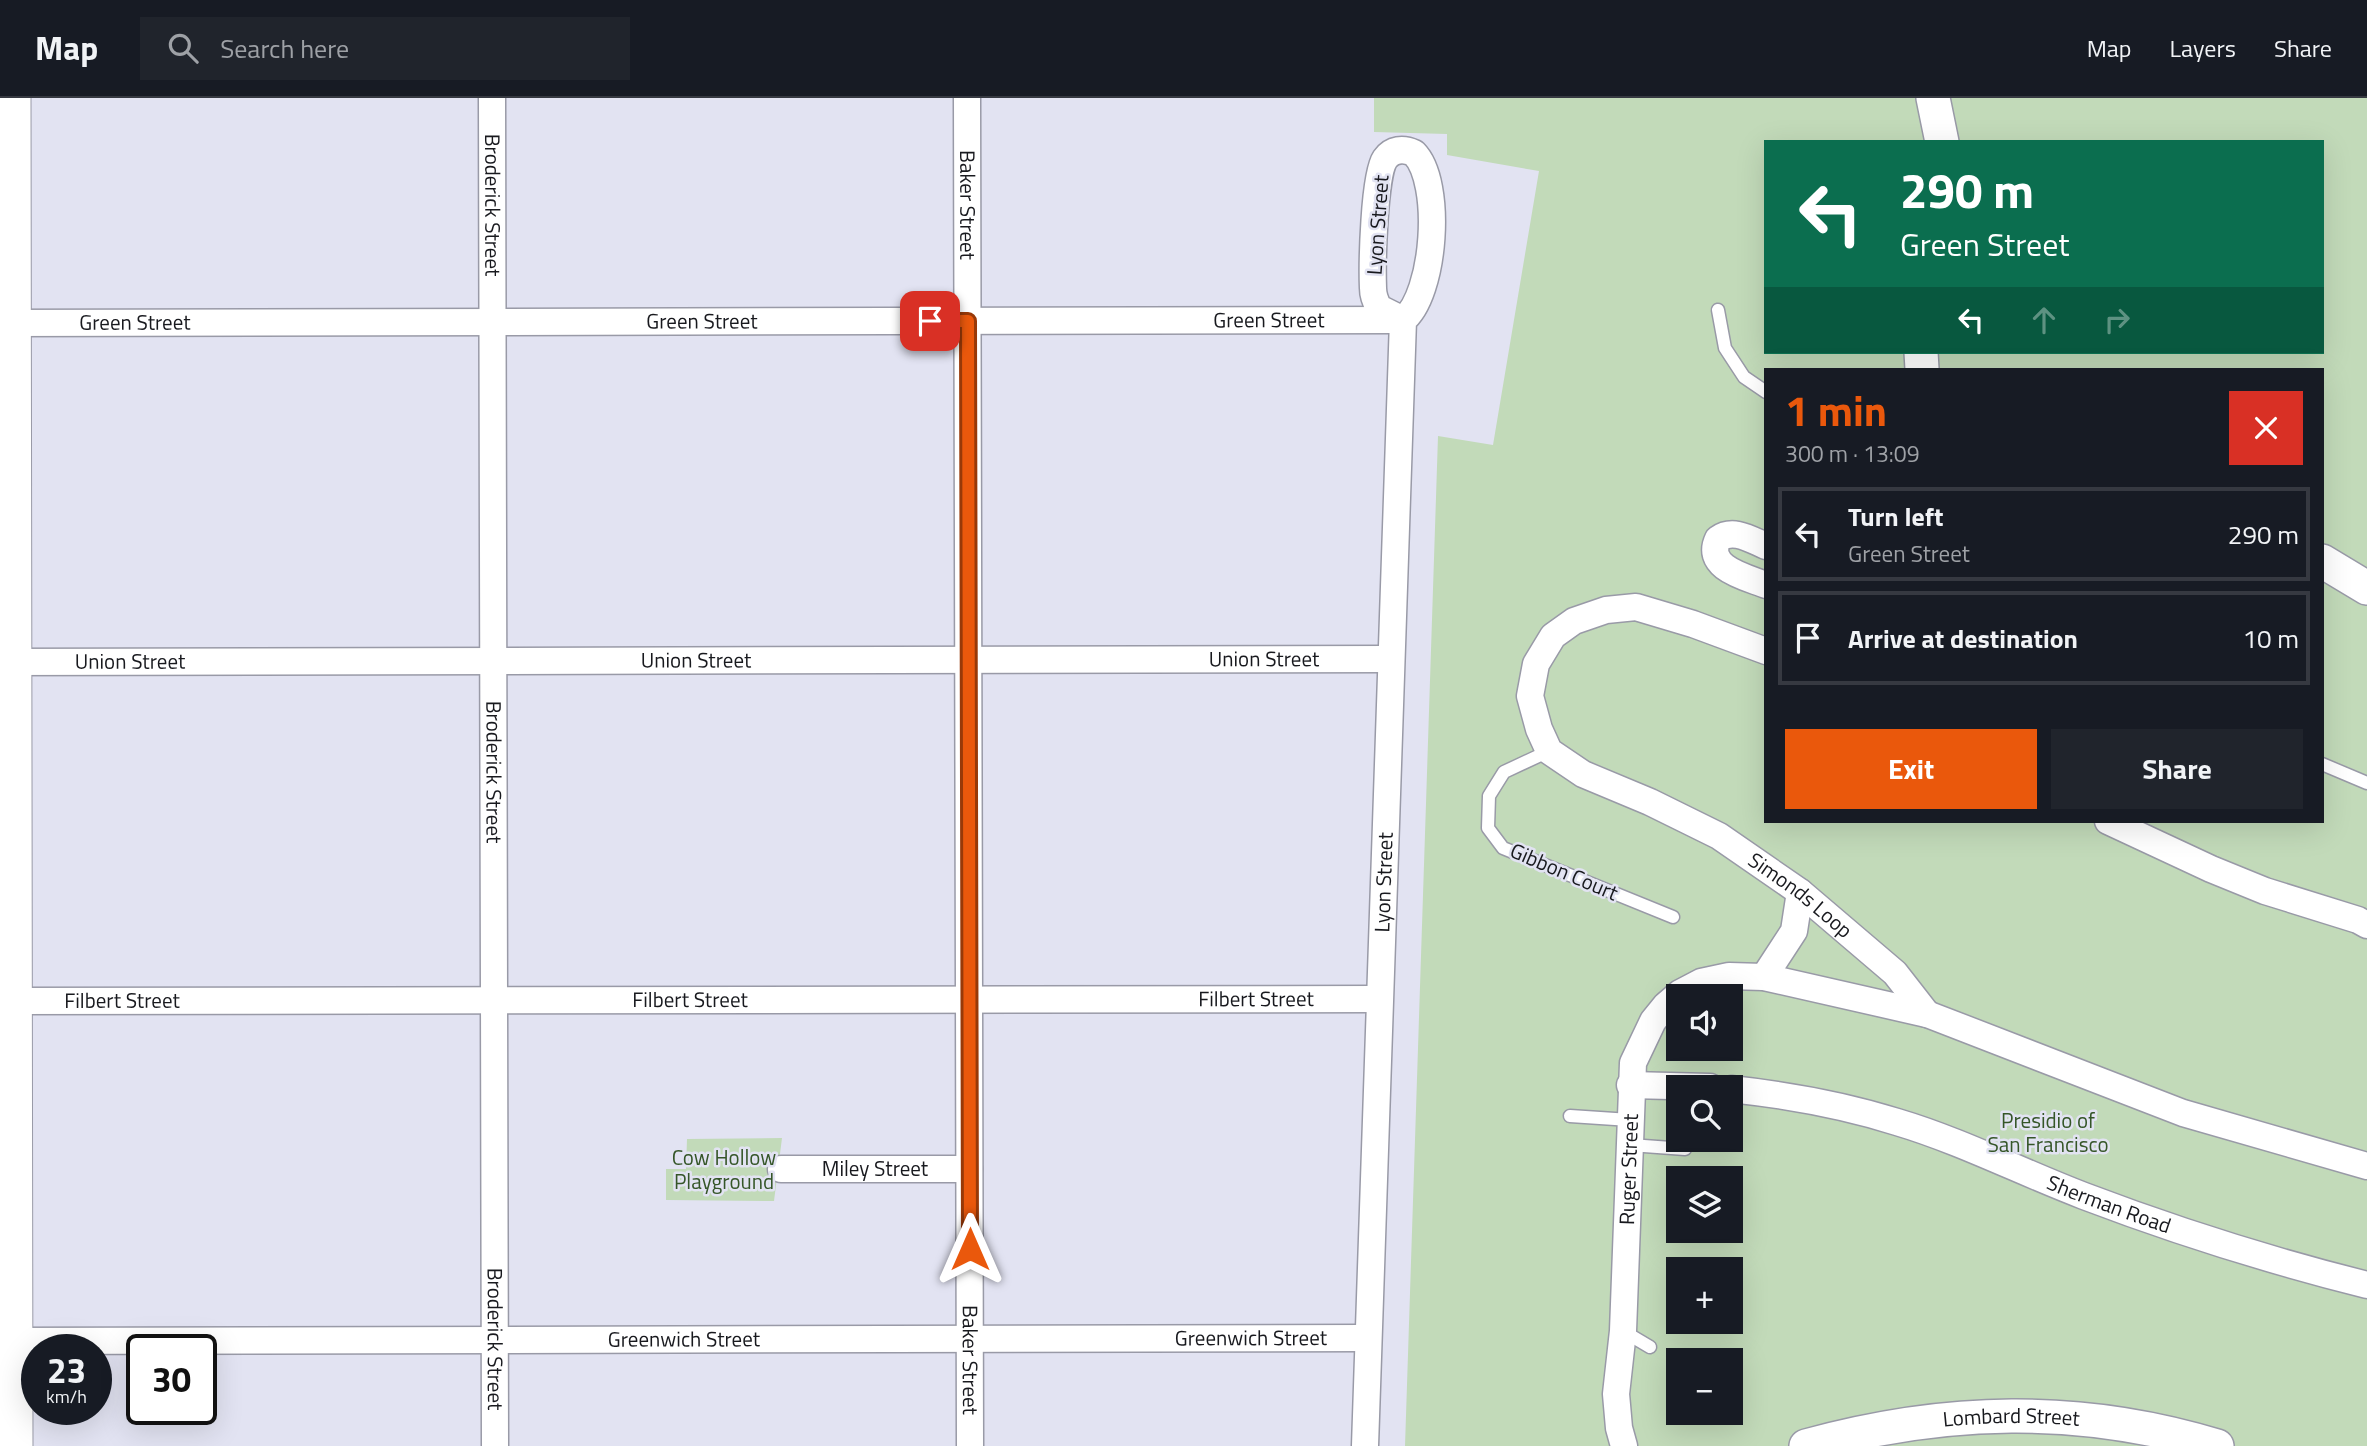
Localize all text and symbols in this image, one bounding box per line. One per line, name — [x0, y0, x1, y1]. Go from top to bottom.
search box — [140, 17, 630, 80]
text: Map — [35, 23, 98, 73]
icon: search — [164, 29, 202, 67]
text: Search here — [220, 29, 349, 68]
text: Map — [2087, 30, 2132, 66]
text: Layers — [2170, 30, 2236, 66]
text: Share — [2274, 30, 2332, 66]
street label: Broderick Street — [477, 134, 509, 277]
street label: Baker Street — [952, 150, 984, 261]
text: 290 m — [1900, 152, 2034, 227]
icon: left — [1785, 168, 1876, 259]
street label: Lyon Street — [1358, 173, 1397, 276]
text: Green Street — [1900, 220, 2070, 268]
pin — [900, 291, 960, 351]
icon: left — [1952, 301, 1990, 339]
icon: ahead — [2025, 301, 2063, 339]
icon: right — [2098, 301, 2136, 339]
icon: arrive — [911, 302, 949, 340]
street label: Green Street — [1213, 303, 1325, 335]
street label: Green Street — [646, 304, 758, 337]
street label: Green Street — [79, 306, 191, 338]
text: 1 min — [1785, 378, 1887, 442]
button: close — [2229, 391, 2303, 465]
text: 300 m · 13:09 — [1785, 436, 1920, 471]
text: Turn left — [1848, 497, 1943, 536]
icon: left — [1789, 515, 1827, 553]
text: 290 m — [2228, 515, 2299, 554]
text: Green Street — [1848, 536, 1970, 571]
icon: arrive — [1789, 619, 1827, 657]
text: Arrive at destination — [1848, 619, 2078, 658]
text: 10 m — [2242, 619, 2299, 658]
street label: Union Street — [1209, 642, 1320, 674]
street label: Union Street — [641, 643, 752, 676]
street label: Union Street — [75, 645, 186, 677]
street label: Broderick Street — [478, 701, 511, 844]
button: Exit — [1785, 729, 2037, 809]
button: Share — [2051, 729, 2303, 809]
street label: Lyon Street — [1365, 831, 1401, 933]
street label: Gibbon Court — [1505, 834, 1624, 908]
street label: Simonds Loop — [1742, 844, 1860, 945]
street label: Filbert Street — [1198, 982, 1314, 1014]
street label: Filbert Street — [632, 983, 748, 1015]
street label: Filbert Street — [64, 984, 180, 1016]
map controls — [1666, 984, 1743, 1425]
button: sound — [1666, 984, 1743, 1061]
button: search — [1666, 1075, 1743, 1152]
park label: Presidio of San Francisco — [1987, 1104, 2109, 1160]
street label: Ruger Street — [1610, 1112, 1646, 1226]
park label: Cow Hollow Playground — [672, 1141, 776, 1197]
street label: Miley Street — [822, 1152, 929, 1184]
button: layers — [1666, 1166, 1743, 1243]
street label: Sherman Road — [2042, 1166, 2175, 1241]
position arrow — [933, 1212, 1007, 1286]
button: + — [1666, 1257, 1743, 1334]
street label: Broderick Street — [480, 1268, 512, 1411]
street label: Baker Street — [955, 1305, 987, 1416]
street label: Greenwich Street — [1175, 1321, 1328, 1353]
street label: Greenwich Street — [608, 1322, 761, 1355]
speed limit sign: 30 — [126, 1334, 217, 1425]
text: 23 — [47, 1343, 86, 1397]
button: − — [1666, 1348, 1743, 1425]
text: km/h — [46, 1383, 87, 1410]
street label: Lombard Street — [1941, 1399, 2082, 1435]

